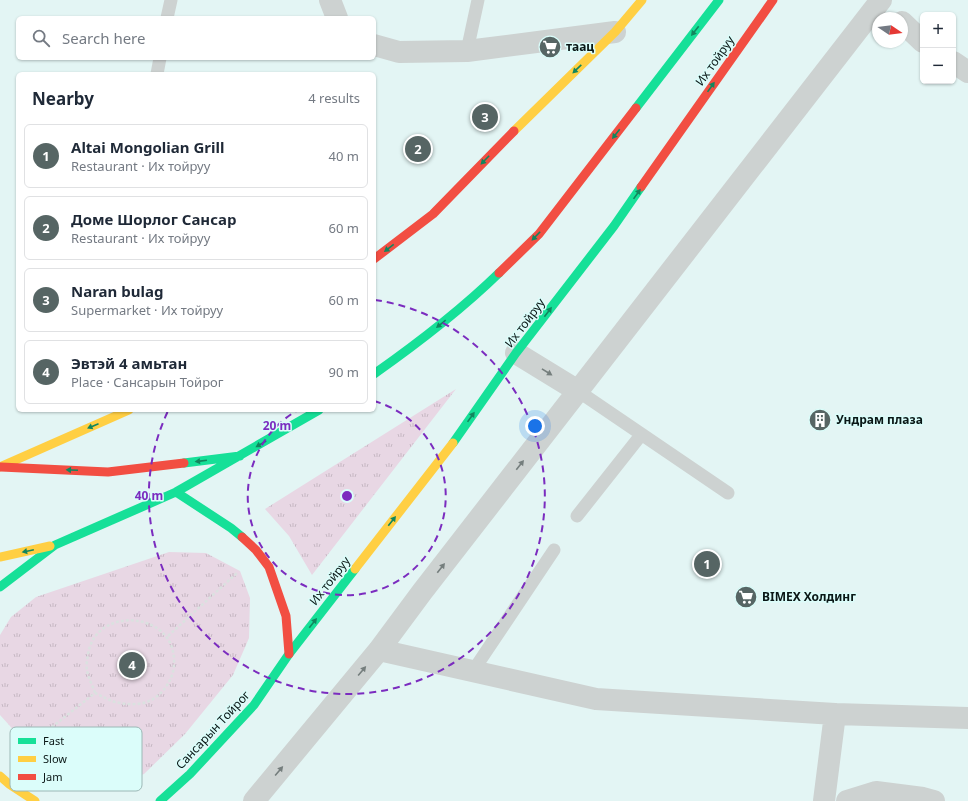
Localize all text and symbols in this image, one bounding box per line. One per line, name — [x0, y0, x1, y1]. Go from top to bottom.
north arrow — [872, 12, 908, 48]
map controls — [920, 12, 956, 84]
button: + — [920, 12, 956, 48]
search box — [16, 16, 376, 60]
one-way arrow — [691, 25, 699, 36]
icon: search — [30, 27, 52, 49]
text: Search here — [62, 28, 145, 48]
street label: Их тойруу — [691, 32, 739, 89]
supermarket icon: таац — [537, 34, 563, 60]
place label: таац — [566, 38, 594, 55]
button: − — [920, 48, 956, 84]
one-way arrow — [572, 64, 582, 74]
one-way arrow — [707, 82, 715, 93]
text: Nearby — [32, 87, 94, 110]
text: 4 results — [308, 89, 360, 107]
pin: 3 — [472, 102, 498, 132]
one-way arrow — [612, 128, 620, 139]
pin: 2 — [405, 134, 431, 164]
text: Altai Mongolian Grill — [71, 137, 224, 157]
text: 1 — [42, 147, 50, 165]
text: 40 m — [329, 147, 359, 165]
one-way arrow — [480, 155, 489, 165]
text: Restaurant · Их тойруу — [71, 157, 210, 175]
one-way arrow — [633, 188, 641, 199]
text: Доме Шорлог Сансар — [71, 209, 236, 229]
text: 2 — [42, 219, 50, 237]
text: 60 m — [329, 219, 359, 237]
text: Restaurant · Их тойруу — [71, 229, 210, 247]
one-way arrow — [531, 231, 541, 241]
one-way arrow — [383, 243, 394, 252]
text: Naran bulag — [71, 281, 163, 301]
text: 3 — [42, 291, 50, 309]
text: 60 m — [329, 291, 359, 309]
street label: Их тойруу — [501, 294, 549, 351]
text: Supermarket · Их тойруу — [71, 301, 223, 319]
one-way arrow — [544, 307, 552, 318]
one-way arrow — [435, 320, 446, 329]
text: Эвтэй 4 амьтан — [71, 353, 187, 373]
text: 4 — [42, 363, 50, 381]
text: 90 m — [329, 363, 359, 381]
one-way arrow — [541, 369, 553, 376]
text: Place · Сансарын Тойрог — [71, 373, 223, 391]
building icon: Ундрам плаза — [807, 407, 833, 433]
place label: Ундрам плаза — [836, 411, 923, 428]
one-way arrow — [467, 412, 475, 423]
your location — [525, 416, 545, 436]
text: 20 m — [263, 417, 291, 434]
one-way arrow — [87, 422, 99, 429]
one-way arrow — [256, 441, 267, 448]
one-way arrow — [195, 458, 208, 464]
one-way arrow — [516, 459, 525, 470]
one-way arrow — [65, 467, 78, 473]
text: 40 m — [135, 487, 163, 504]
centre of rings — [340, 489, 354, 503]
one-way arrow — [388, 515, 397, 526]
one-way arrow — [21, 548, 34, 554]
pin: 1 — [694, 549, 720, 579]
street label: Их тойруу — [305, 552, 355, 609]
one-way arrow — [436, 562, 445, 573]
supermarket icon: BIMEX Холдинг — [733, 584, 759, 610]
place label: BIMEX Холдинг — [762, 588, 856, 605]
one-way arrow — [308, 618, 317, 629]
pin: 4 — [119, 650, 145, 680]
one-way arrow — [357, 665, 366, 676]
street label: Сансарын Тойрог — [172, 687, 254, 773]
legend — [10, 727, 142, 791]
text: Fast — [43, 733, 64, 748]
text: Slow — [43, 751, 67, 766]
one-way arrow — [274, 766, 283, 776]
text: Jam — [42, 769, 62, 784]

